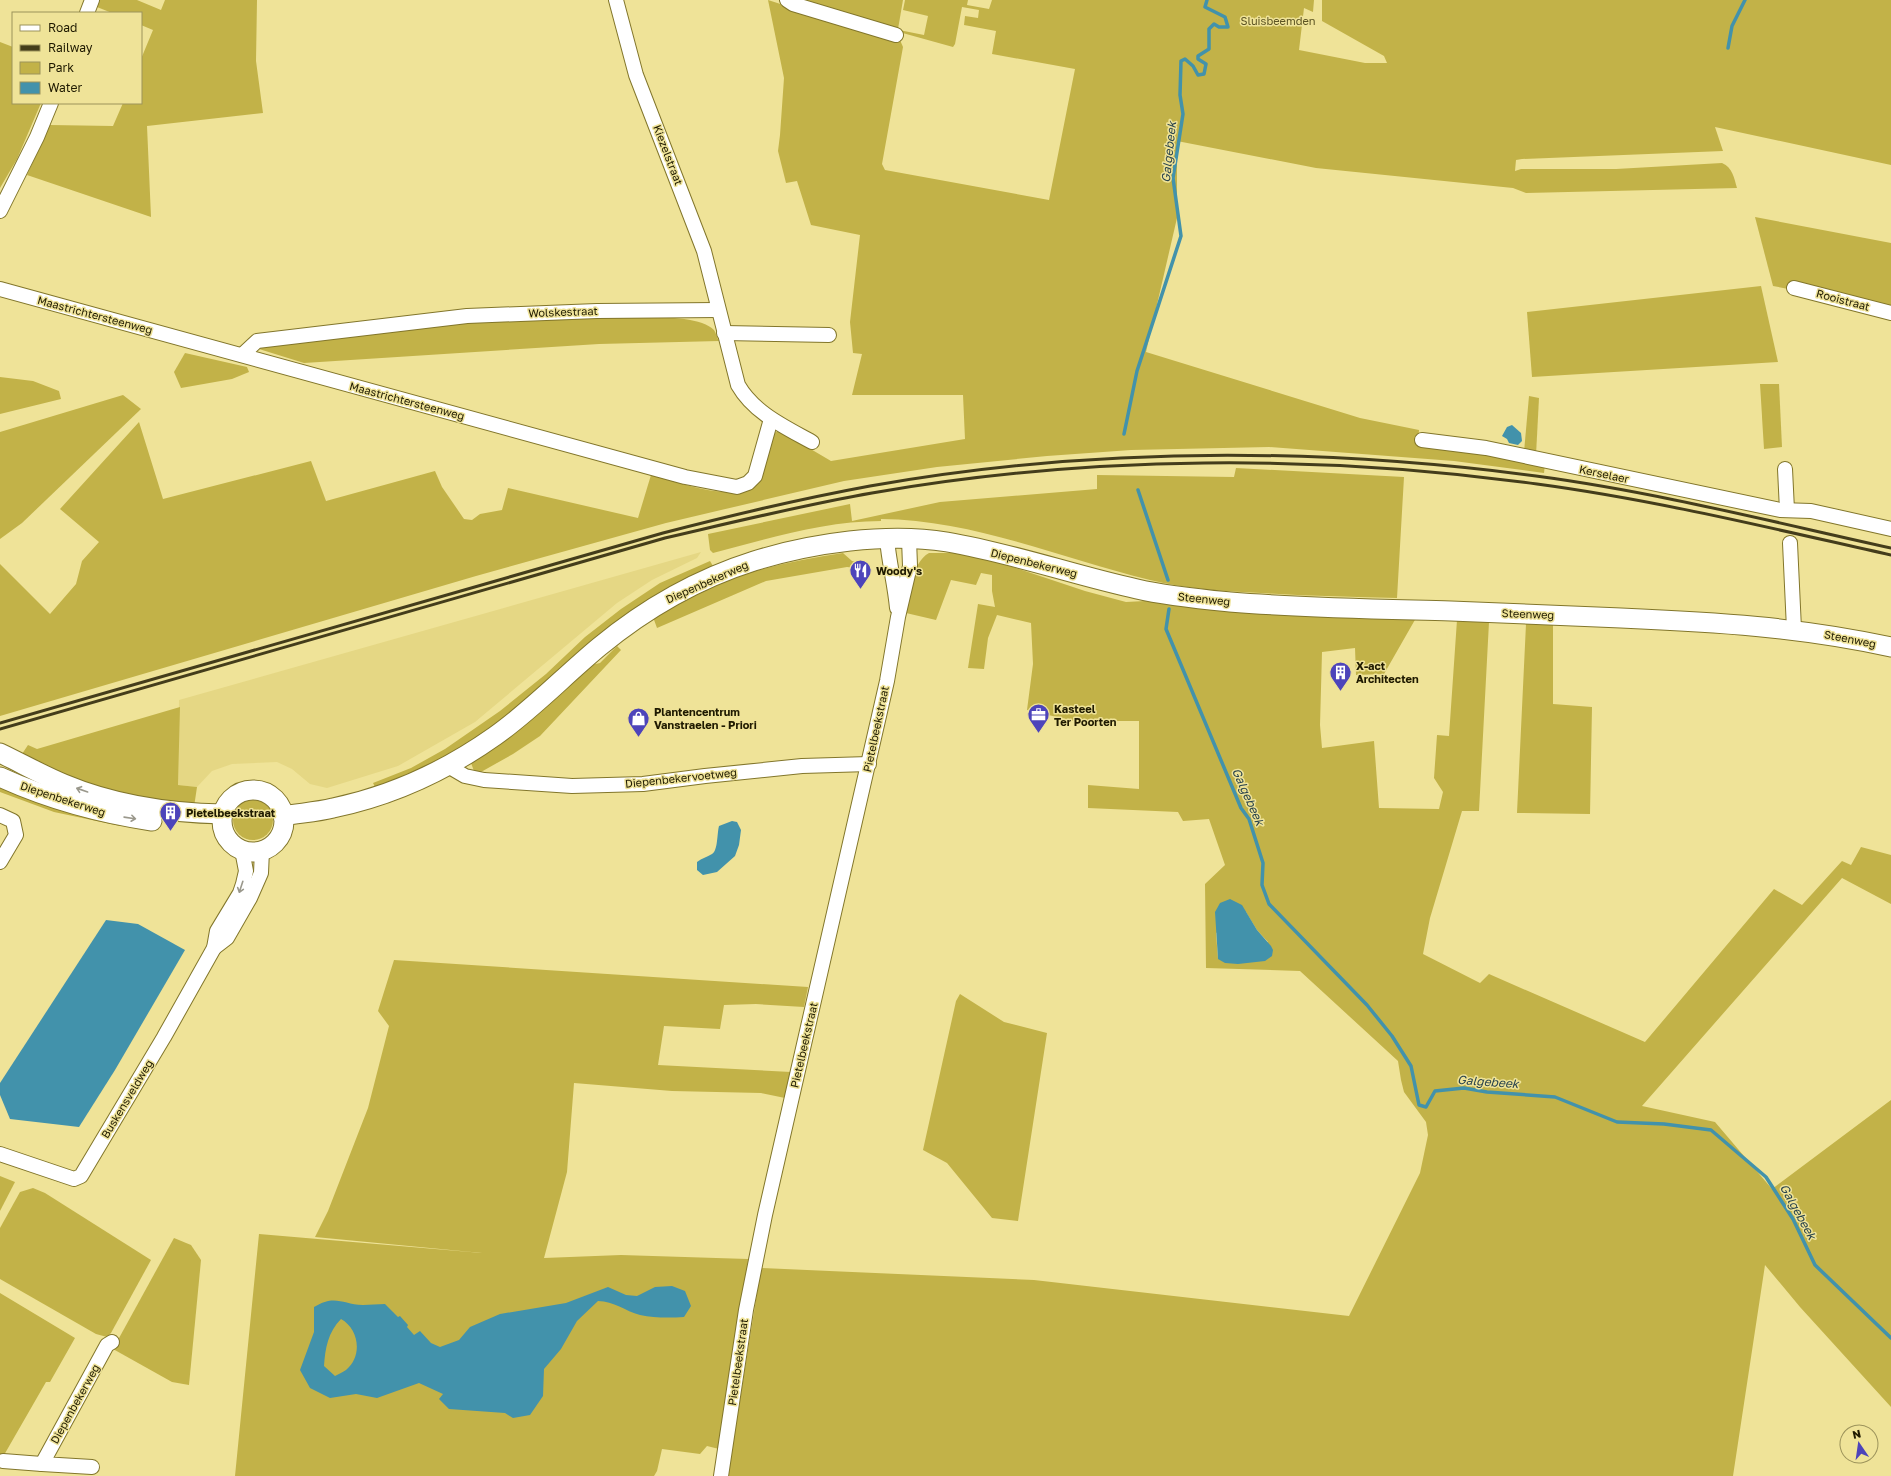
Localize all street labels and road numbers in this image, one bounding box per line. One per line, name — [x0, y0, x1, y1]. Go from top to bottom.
street label: Kiezelstraat — [651, 123, 686, 187]
street label: Rooistraat — [1815, 286, 1871, 313]
street label: Maastrichtersteenweg — [36, 293, 154, 336]
street label: Wolskestraat — [528, 304, 598, 319]
street label: Maastrichtersteenweg — [348, 379, 466, 422]
street label: Kerselaer — [1578, 462, 1631, 485]
street label: Diepenbekerweg — [989, 545, 1079, 580]
street label: Diepenbekerweg — [664, 558, 750, 606]
street label: Steenweg — [1177, 589, 1231, 608]
street label: Steenweg — [1502, 606, 1555, 621]
street label: Steenweg — [1823, 627, 1877, 650]
street label: Pietelbeekstraat — [860, 685, 891, 773]
street label: Diepenbekervoetweg — [624, 765, 738, 790]
street label: Diepenbekerweg — [19, 779, 107, 818]
street label: Pietelbeekstraat — [787, 1001, 820, 1089]
street label: Buskensveldweg — [98, 1057, 155, 1140]
street label: Pietelbeekstraat — [725, 1318, 750, 1406]
street label: Diepenbekerweg — [47, 1362, 102, 1446]

